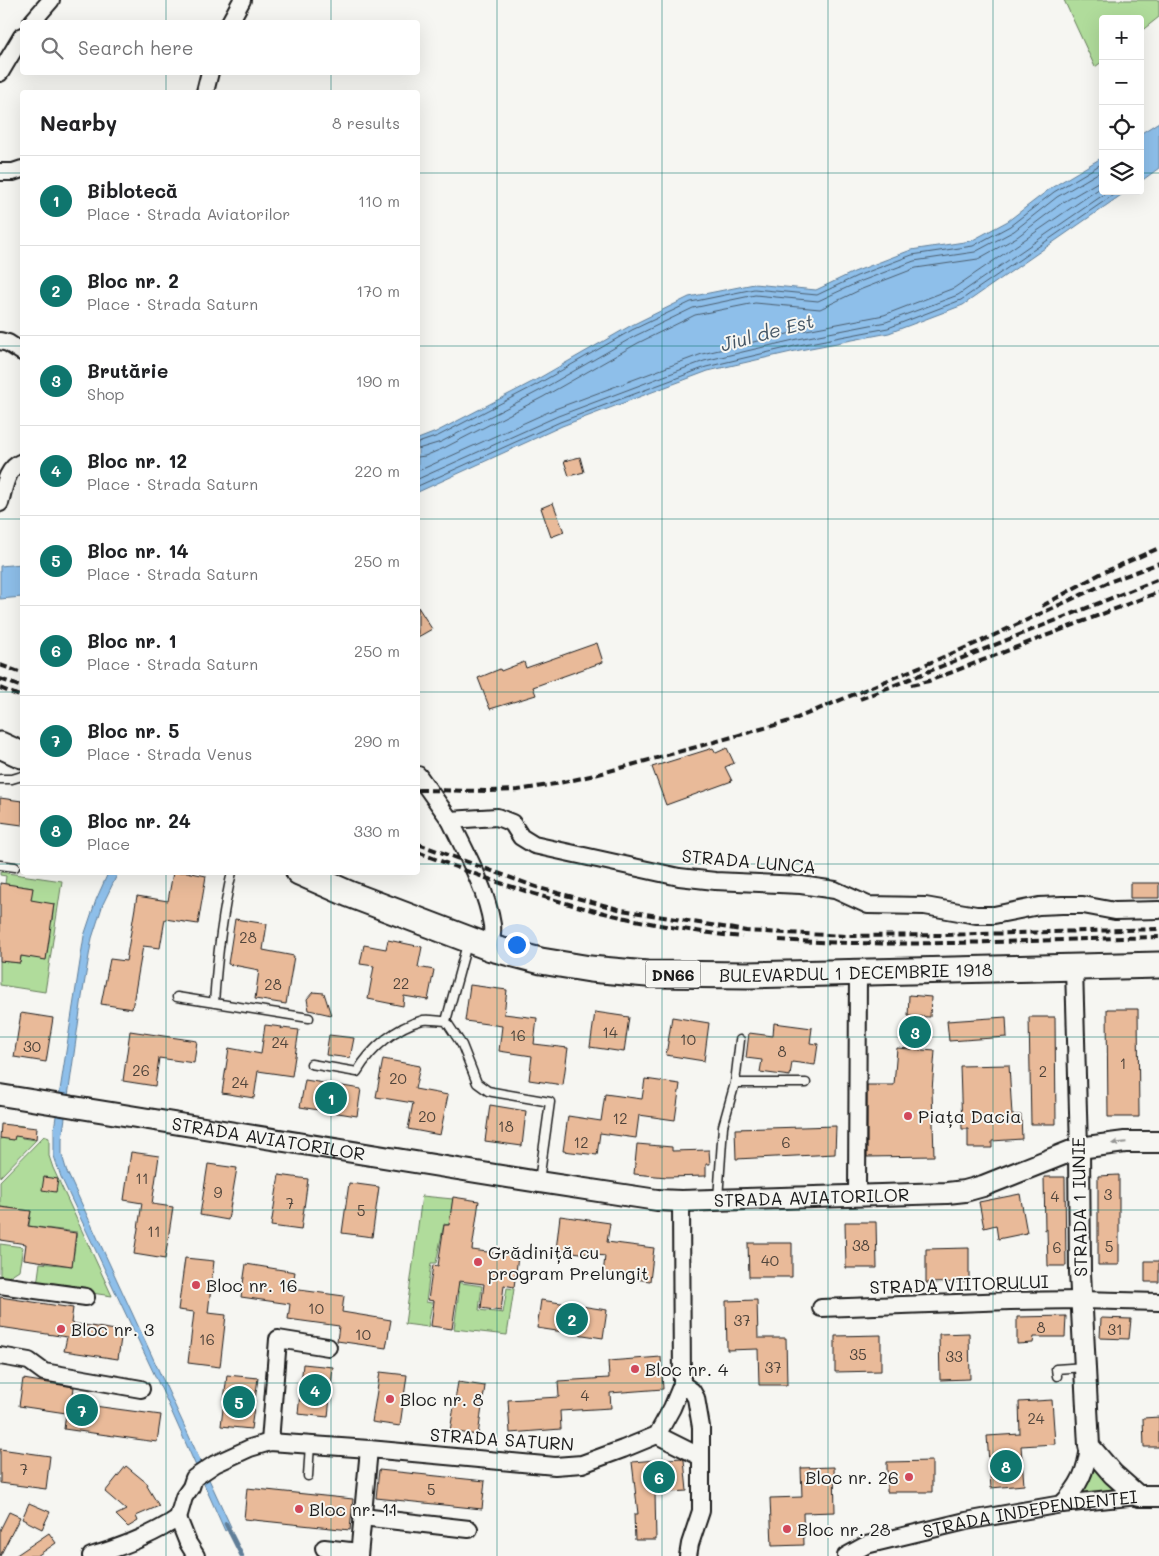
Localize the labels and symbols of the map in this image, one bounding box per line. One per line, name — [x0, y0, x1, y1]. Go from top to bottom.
water label: Jiul de Est — [717, 308, 817, 356]
street label: STRADA LUNCA — [681, 843, 817, 879]
house number: 28 — [239, 927, 257, 947]
your location — [504, 932, 530, 958]
street label: BULEVARDUL 1 DECEMBRIE 1918 — [719, 957, 993, 987]
road number: DN66 — [646, 961, 700, 988]
house number: 22 — [393, 973, 409, 993]
house number: 28 — [264, 974, 282, 994]
pin: 3 — [899, 1013, 931, 1051]
house number: 14 — [602, 1022, 618, 1042]
house number: 16 — [510, 1025, 526, 1045]
house number: 10 — [680, 1029, 696, 1049]
house number: 24 — [271, 1032, 289, 1052]
house number: 30 — [23, 1036, 41, 1056]
house number: 8 — [777, 1041, 787, 1061]
house number: 1 — [1120, 1053, 1126, 1073]
house number: 26 — [132, 1060, 150, 1080]
house number: 2 — [1039, 1061, 1047, 1081]
house number: 20 — [389, 1068, 407, 1088]
house number: 24 — [231, 1072, 249, 1092]
pin: 1 — [315, 1079, 347, 1117]
place label: Piața Dacia — [918, 1104, 1022, 1128]
house number: 20 — [418, 1106, 436, 1126]
house number: 12 — [612, 1108, 628, 1128]
marker: Piața Dacia — [902, 1110, 914, 1122]
street label: STRADA AVIATORILOR — [170, 1111, 367, 1166]
house number: 18 — [498, 1116, 514, 1136]
house number: 12 — [573, 1132, 589, 1152]
house number: 6 — [781, 1132, 791, 1152]
street label: STRADA 1 IUNIE — [1066, 1137, 1092, 1277]
one-way arrow — [1111, 1139, 1127, 1147]
house number: 11 — [135, 1168, 149, 1188]
house number: 9 — [214, 1182, 223, 1202]
street label: STRADA AVIATORILOR — [714, 1182, 910, 1212]
house number: 3 — [1104, 1184, 1113, 1204]
house number: 4 — [1051, 1186, 1060, 1206]
house number: 7 — [286, 1193, 294, 1213]
house number: 5 — [357, 1200, 365, 1220]
house number: 11 — [147, 1221, 161, 1241]
house number: 38 — [852, 1235, 870, 1255]
house number: 5 — [1105, 1236, 1113, 1256]
house number: 6 — [1052, 1237, 1062, 1257]
place label: Grădiniță cu program Prelungit — [488, 1240, 649, 1285]
house number: 40 — [761, 1250, 779, 1270]
marker: Grădiniță cu program Prelungit — [472, 1256, 484, 1268]
street label: STRADA VIITORULUI — [869, 1269, 1049, 1299]
place label: Bloc nr. 16 — [206, 1273, 298, 1297]
marker: Bloc nr. 16 — [190, 1279, 202, 1291]
house number: 10 — [308, 1298, 324, 1318]
pin: 2 — [556, 1300, 588, 1338]
house number: 37 — [733, 1310, 751, 1330]
place label: Bloc nr. 3 — [71, 1317, 154, 1341]
house number: 8 — [1036, 1317, 1046, 1337]
house number: 31 — [1107, 1319, 1123, 1339]
marker: Bloc nr. 3 — [55, 1323, 67, 1335]
house number: 10 — [355, 1324, 371, 1344]
house number: 16 — [199, 1329, 215, 1349]
house number: 35 — [849, 1344, 867, 1364]
house number: 33 — [945, 1346, 963, 1366]
place label: Bloc nr. 4 — [645, 1357, 729, 1381]
house number: 37 — [764, 1357, 782, 1377]
marker: Bloc nr. 4 — [629, 1363, 641, 1375]
pin: 4 — [299, 1371, 331, 1409]
pin: 5 — [223, 1383, 255, 1421]
house number: 4 — [581, 1385, 590, 1405]
place label: Bloc nr. 8 — [400, 1387, 484, 1411]
pin: 7 — [66, 1391, 98, 1429]
marker: Bloc nr. 8 — [384, 1393, 396, 1405]
house number: 24 — [1027, 1408, 1045, 1428]
street label: STRADA SATURN — [429, 1422, 575, 1456]
pin: 8 — [990, 1447, 1022, 1485]
pin: 6 — [643, 1458, 675, 1496]
house number: 7 — [20, 1459, 28, 1479]
place label: Bloc nr. 26 — [805, 1465, 899, 1489]
marker: Bloc nr. 26 — [903, 1471, 915, 1483]
house number: 5 — [427, 1479, 435, 1499]
street label: STRADA INDEPENDENȚEI — [920, 1484, 1139, 1543]
place label: Bloc nr. 11 — [309, 1497, 398, 1521]
marker: Bloc nr. 11 — [293, 1503, 305, 1515]
place label: Bloc nr. 28 — [797, 1517, 891, 1541]
marker: Bloc nr. 28 — [781, 1523, 793, 1535]

